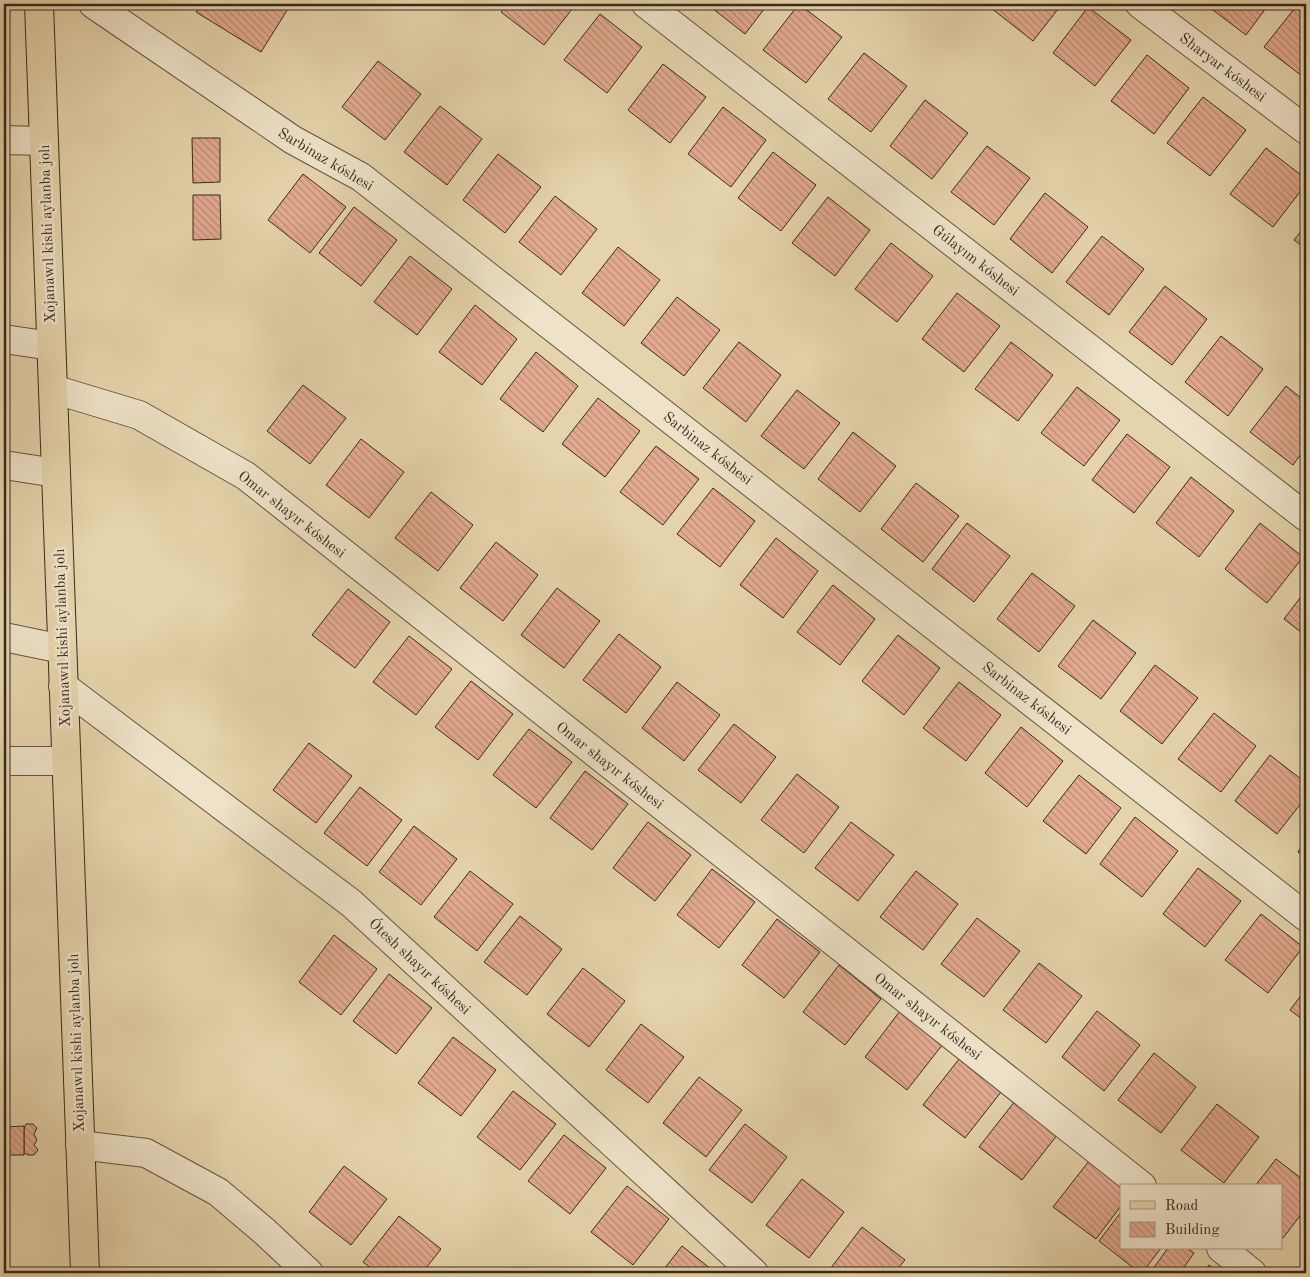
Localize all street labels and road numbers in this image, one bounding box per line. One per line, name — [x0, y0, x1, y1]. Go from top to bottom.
street label: Sharyar kóshesi — [1176, 31, 1268, 105]
street label: Sarbinaz kóshesi — [275, 126, 375, 195]
street label: Xojanawıl kishi aylanba jolı — [38, 144, 59, 323]
street label: Gúlayım kóshesi — [929, 223, 1021, 300]
street label: Sarbinaz kóshesi — [660, 410, 754, 488]
street label: Omar shayır kóshesi — [235, 469, 348, 562]
street label: Xojanawıl kishi aylanba jolı — [53, 548, 74, 727]
street label: Sarbinaz kóshesi — [979, 660, 1073, 738]
street label: Omar shayır kóshesi — [553, 720, 666, 813]
street label: Ótesh shayır kóshesi — [365, 913, 475, 1018]
street label: Xojanawıl kishi aylanba jolı — [67, 953, 88, 1132]
street label: Omar shayır kóshesi — [871, 971, 984, 1064]

